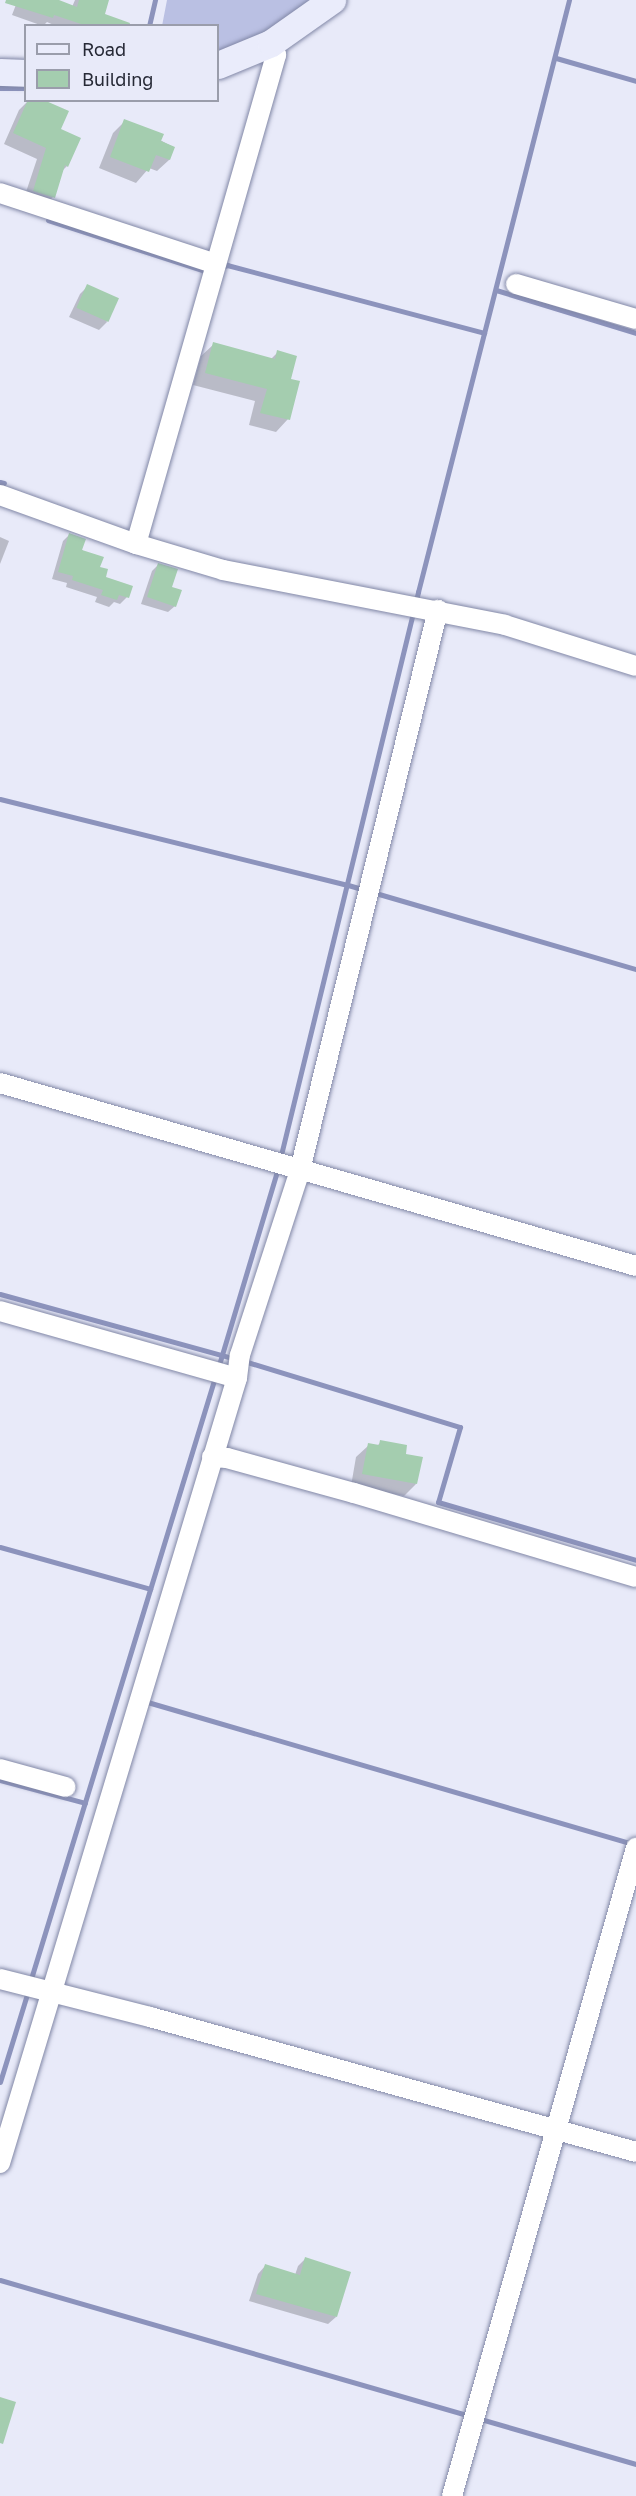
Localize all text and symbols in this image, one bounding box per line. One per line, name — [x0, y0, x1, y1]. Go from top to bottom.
legend — [24, 24, 219, 102]
text: Road — [82, 38, 126, 60]
text: Building — [82, 68, 153, 90]

